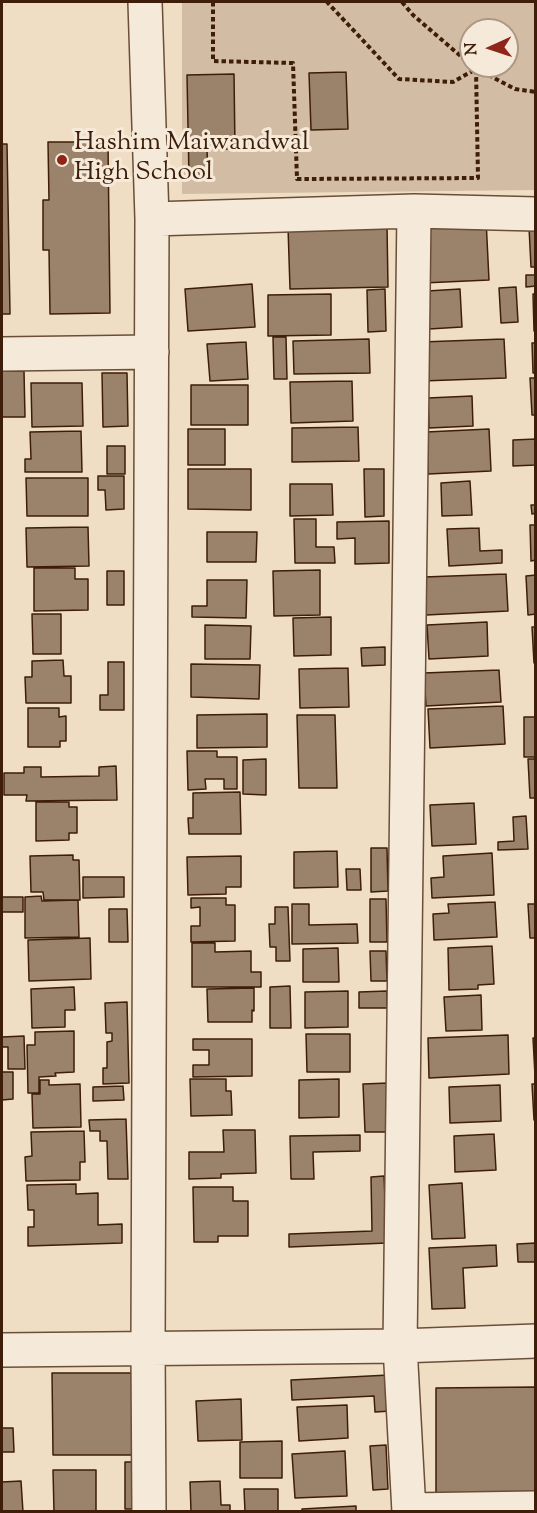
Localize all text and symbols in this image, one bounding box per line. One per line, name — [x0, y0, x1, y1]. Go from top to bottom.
north arrow — [459, 18, 519, 78]
text: N — [461, 42, 484, 56]
place label: Hashim Maiwandwal High School — [74, 129, 309, 190]
marker: Hashim Maiwandwal High School — [55, 153, 69, 167]

